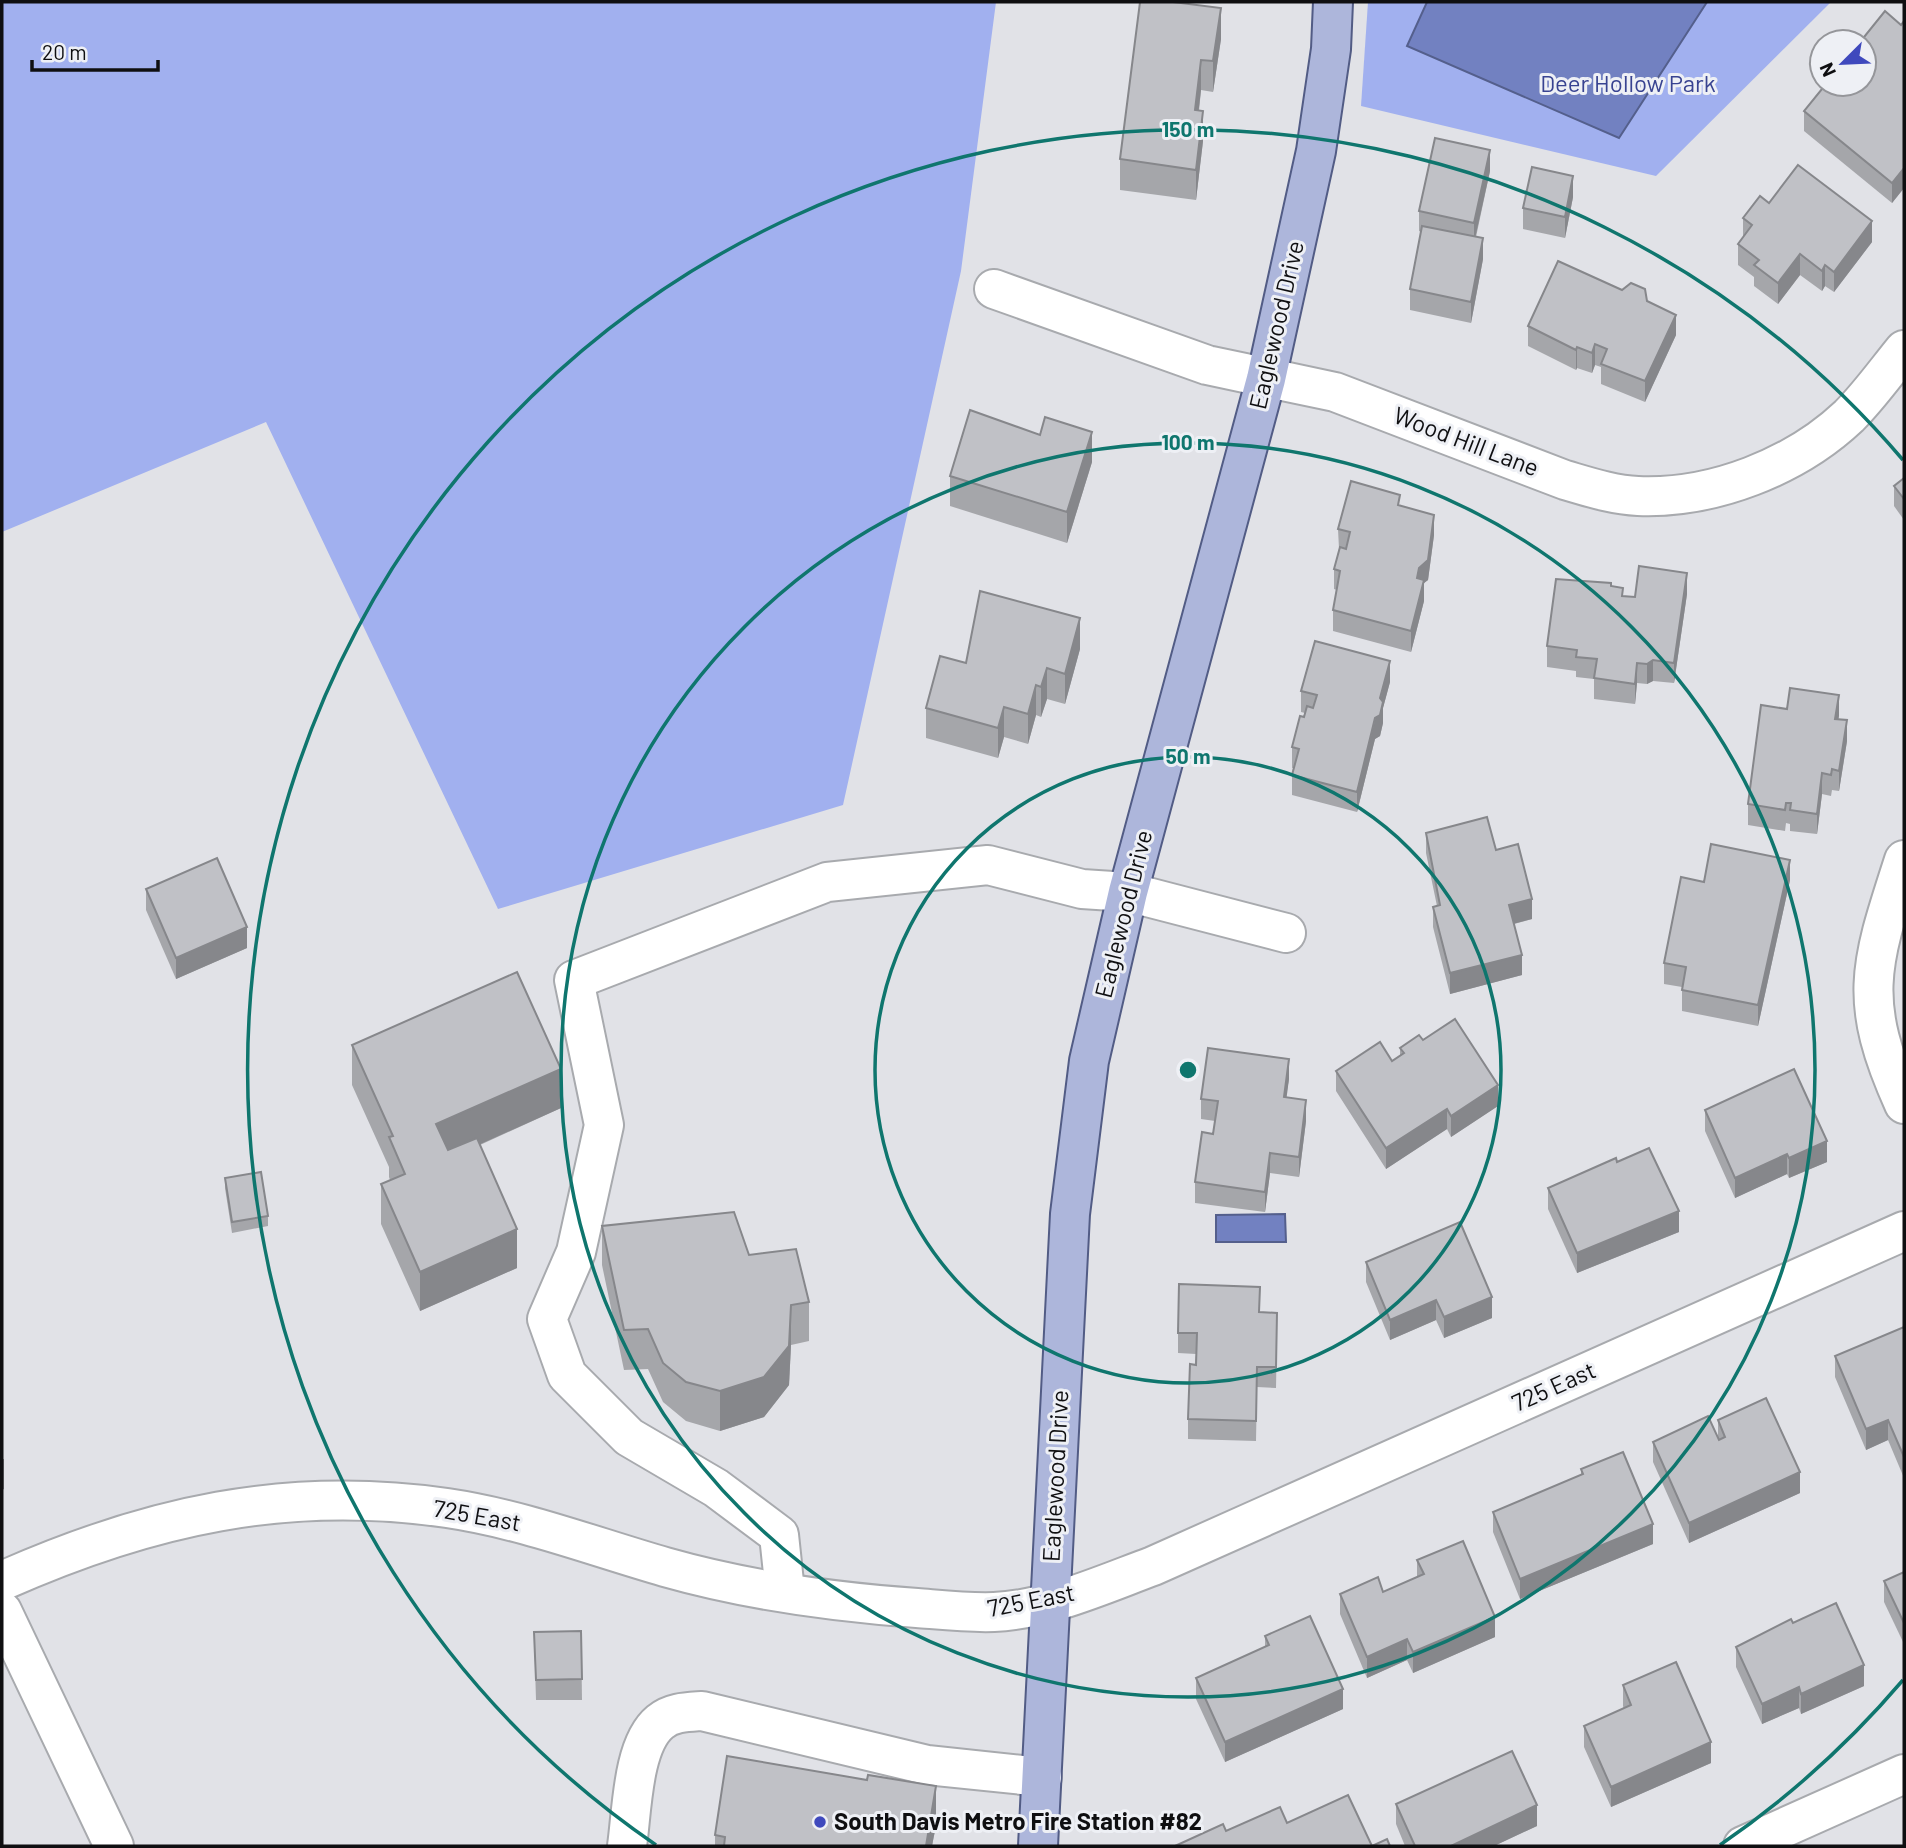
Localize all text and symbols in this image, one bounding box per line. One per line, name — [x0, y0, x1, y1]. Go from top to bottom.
scale bar — [32, 28, 158, 72]
north arrow — [1808, 28, 1878, 98]
text: 20 m — [42, 39, 87, 64]
text: N — [1814, 60, 1840, 81]
park label: Deer Hollow Park — [1540, 68, 1716, 97]
text: 150 m — [1162, 116, 1214, 141]
street label: Eaglewood Drive — [1242, 238, 1309, 412]
street label: Wood Hill Lane — [1390, 400, 1543, 482]
text: 100 m — [1161, 429, 1215, 454]
text: 50 m — [1165, 743, 1211, 768]
street label: Eaglewood Drive — [1088, 827, 1157, 1001]
centre of rings — [1176, 1058, 1200, 1082]
street label: 725 East — [1507, 1354, 1600, 1417]
street label: Eaglewood Drive — [1036, 1389, 1073, 1563]
street label: 725 East — [431, 1493, 523, 1536]
street label: 725 East — [985, 1577, 1077, 1622]
place label: South Davis Metro Fire Station #82 — [834, 1806, 1202, 1835]
marker: South Davis Metro Fire Station #82 — [812, 1814, 828, 1830]

